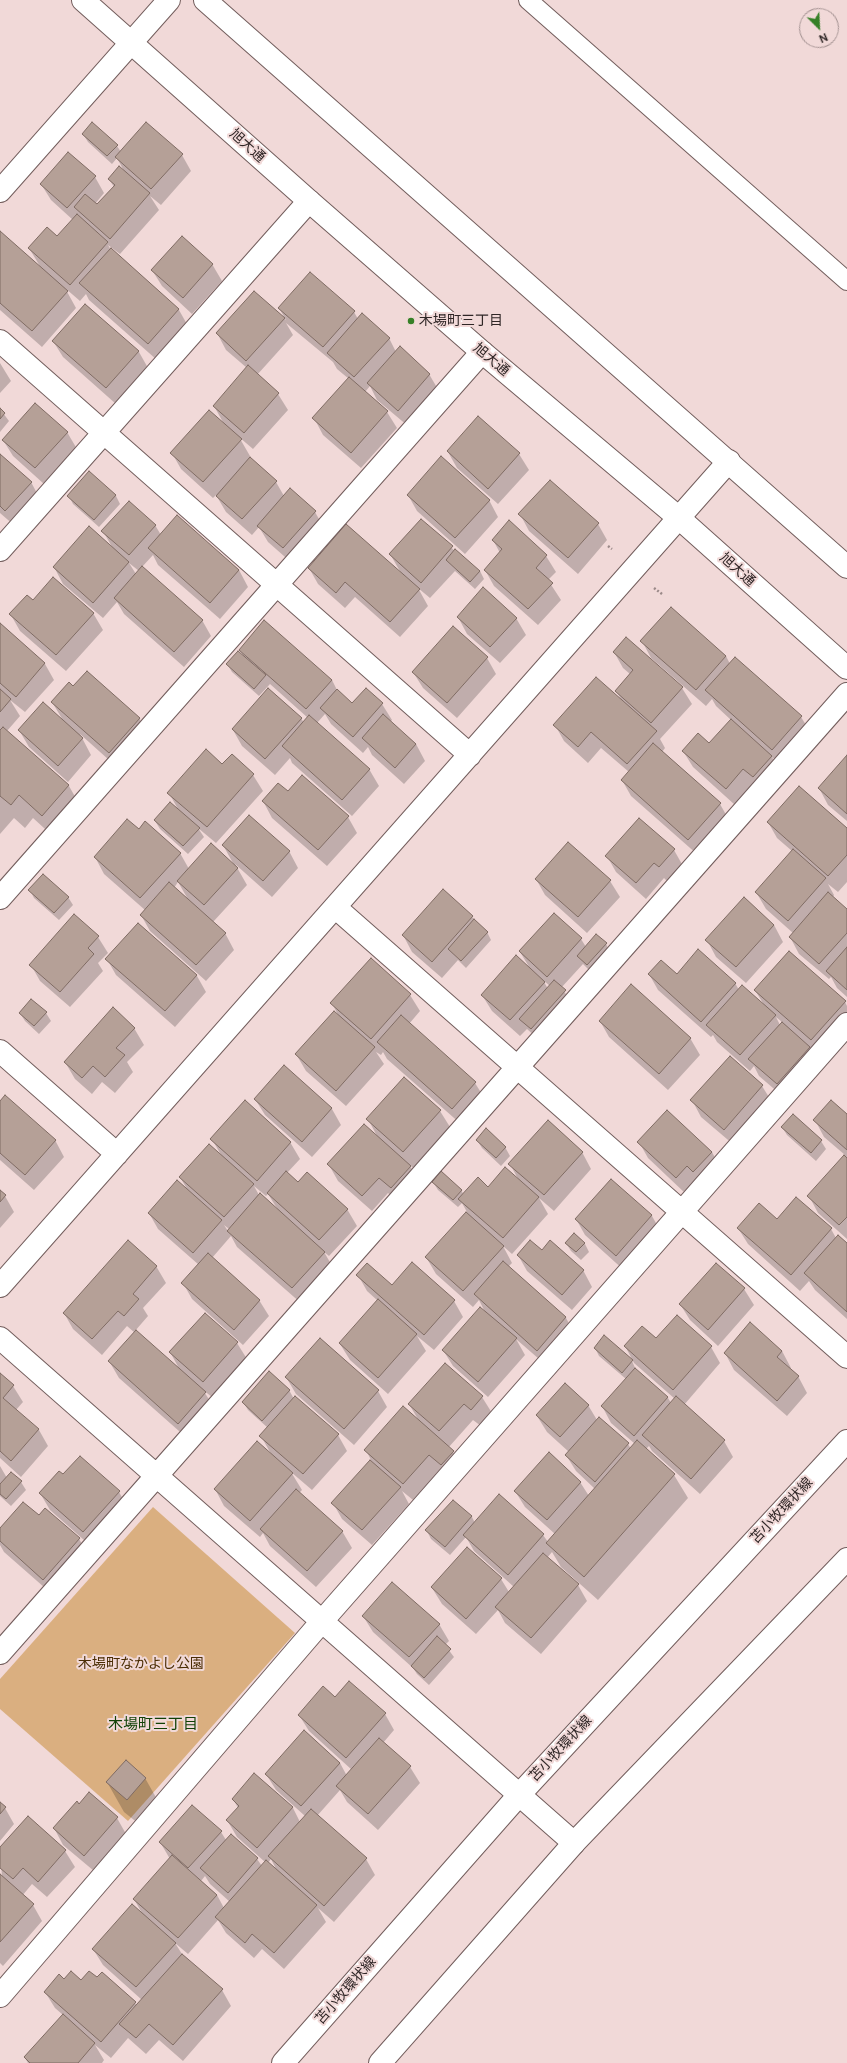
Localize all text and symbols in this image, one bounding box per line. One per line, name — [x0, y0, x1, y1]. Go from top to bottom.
north arrow — [799, 8, 839, 48]
text: N — [817, 30, 830, 46]
street label: 旭大通 — [226, 126, 268, 166]
place label: 木場町三丁目 — [419, 313, 503, 329]
marker: 木場町三丁目 — [406, 316, 416, 326]
street label: 旭大通 — [470, 340, 512, 380]
street label: 旭大通 — [716, 550, 758, 590]
street label: 苫小牧環状線 — [747, 1475, 817, 1547]
park label: 木場町なかよし公園 — [78, 1656, 204, 1672]
street label: 苫小牧環状線 — [526, 1713, 596, 1785]
district label: 木場町三丁目 — [108, 1716, 198, 1734]
street label: 苫小牧環状線 — [312, 1954, 380, 2028]

